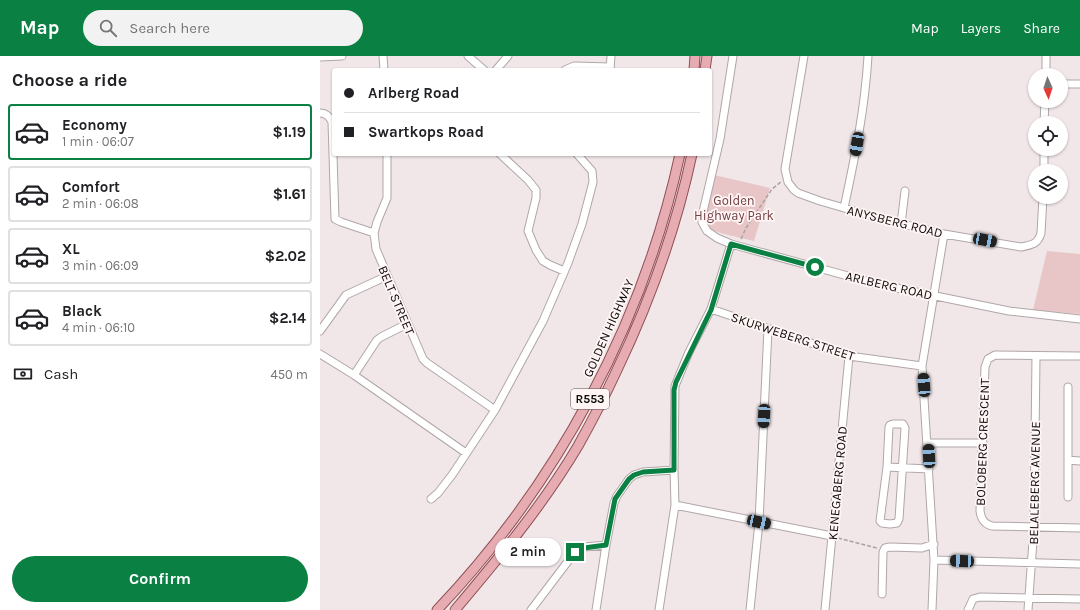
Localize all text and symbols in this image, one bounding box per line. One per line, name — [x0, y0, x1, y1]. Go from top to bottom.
search box — [83, 10, 363, 46]
text: Map — [20, 17, 59, 39]
icon: search — [97, 17, 119, 39]
text: Search here — [129, 19, 210, 37]
text: Map — [911, 20, 939, 37]
text: Layers — [961, 20, 1001, 37]
text: Share — [1023, 20, 1060, 37]
north arrow — [1028, 68, 1068, 108]
map controls — [1028, 68, 1068, 204]
text: Choose a ride — [12, 69, 127, 91]
text: Arlberg Road — [368, 84, 459, 102]
icon: car — [14, 114, 50, 150]
text: Economy — [62, 116, 127, 134]
button: locate — [1028, 116, 1068, 156]
text: $1.19 — [273, 123, 306, 141]
text: Swartkops Road — [368, 123, 484, 141]
car — [849, 131, 865, 157]
text: 1 min · 06:07 — [62, 134, 134, 149]
button: layers — [1028, 164, 1068, 204]
icon: car — [14, 176, 50, 212]
text: Comfort — [62, 178, 120, 196]
text: $1.61 — [273, 185, 306, 203]
park label: Golden Highway Park — [694, 193, 774, 223]
text: 2 min · 06:08 — [62, 196, 139, 211]
street label: ANYSBERG ROAD — [845, 202, 944, 241]
car — [972, 232, 998, 248]
icon: car — [14, 238, 50, 274]
text: XL — [62, 240, 80, 258]
text: $2.02 — [265, 247, 306, 265]
text: 3 min · 06:09 — [62, 258, 139, 273]
route start — [806, 258, 824, 276]
street label: BELT STREET — [375, 263, 418, 338]
street label: ARLBERG ROAD — [844, 268, 934, 303]
street label: GOLDEN HIGHWAY — [580, 277, 637, 379]
icon: car — [14, 300, 50, 336]
text: Black — [62, 302, 102, 320]
text: $2.14 — [269, 309, 306, 327]
street label: SKURWEBERG STREET — [729, 309, 857, 364]
text: 4 min · 06:10 — [62, 320, 135, 335]
icon: cash — [12, 363, 34, 385]
text: Cash — [44, 365, 78, 383]
text: 450 m — [270, 367, 308, 382]
car — [917, 373, 931, 397]
street label: BOLOBERG CRESCENT — [973, 378, 992, 506]
road number: R553 — [571, 389, 609, 409]
car — [757, 404, 771, 428]
street label: BELALEBERG AVENUE — [1026, 421, 1043, 545]
street label: KENEGABERG ROAD — [825, 425, 850, 541]
car — [922, 444, 936, 468]
car — [746, 514, 772, 530]
callout: 2 min — [495, 538, 561, 566]
route end — [566, 543, 584, 561]
text: 2 min — [510, 544, 546, 559]
car — [950, 555, 974, 567]
button: Confirm — [12, 556, 308, 602]

